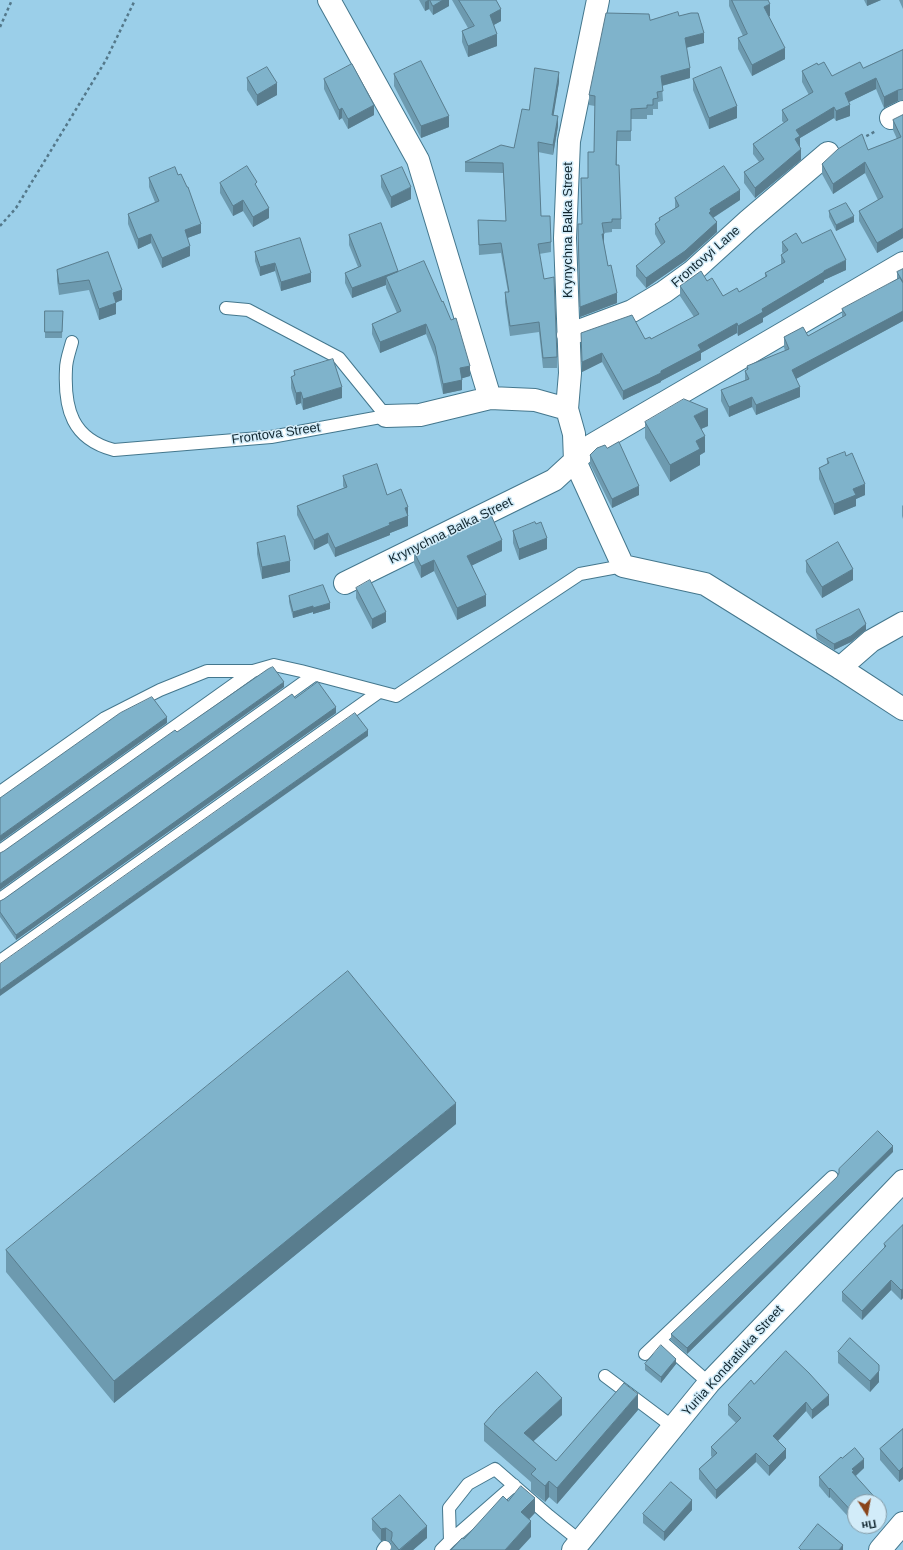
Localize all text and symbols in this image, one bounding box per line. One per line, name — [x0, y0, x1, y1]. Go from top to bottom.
street label: Krynychna Balka Street — [560, 162, 576, 298]
street label: Frontovyi Lane — [668, 223, 744, 291]
street label: Frontova Street — [231, 420, 321, 448]
street label: Krynychna Balka Street — [387, 494, 515, 568]
street label: Yuriia Kondratiuka Street — [679, 1302, 787, 1420]
north arrow — [847, 1494, 887, 1534]
text: Пн — [861, 1518, 877, 1532]

